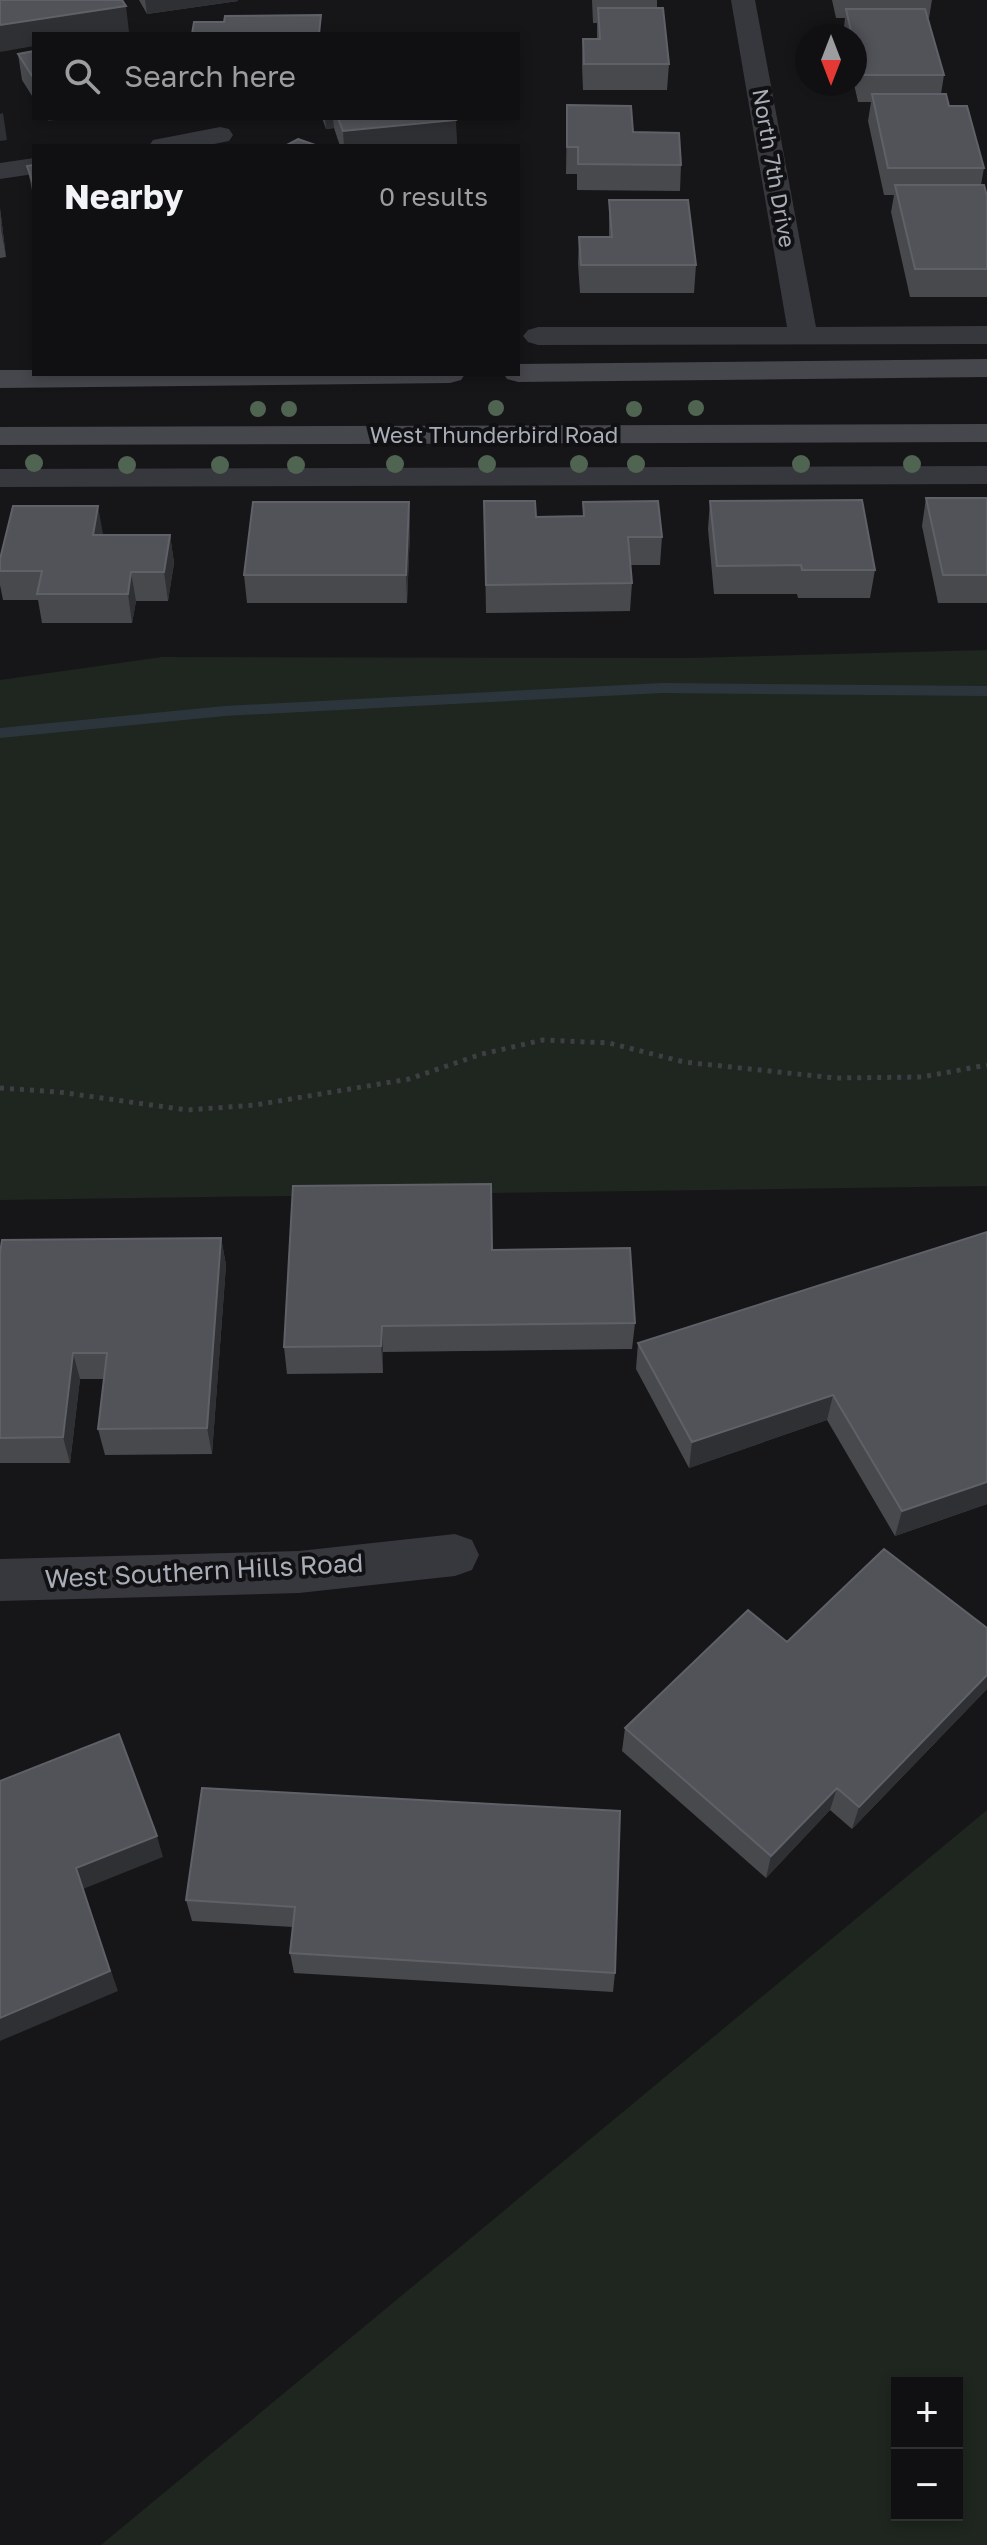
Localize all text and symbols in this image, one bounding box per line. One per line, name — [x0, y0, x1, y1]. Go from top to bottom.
north arrow — [795, 24, 867, 96]
search box — [32, 32, 520, 120]
icon: search — [60, 54, 104, 98]
text: Search here — [124, 58, 296, 94]
street label: North 7th Drive — [747, 86, 802, 249]
text: Nearby — [64, 176, 184, 216]
text: 0 results — [379, 181, 488, 212]
street label: West Thunderbird Road — [370, 421, 618, 448]
street label: West Southern Hills Road — [44, 1547, 364, 1594]
map controls — [891, 2377, 963, 2521]
button: + — [891, 2377, 963, 2449]
button: − — [891, 2449, 963, 2521]

